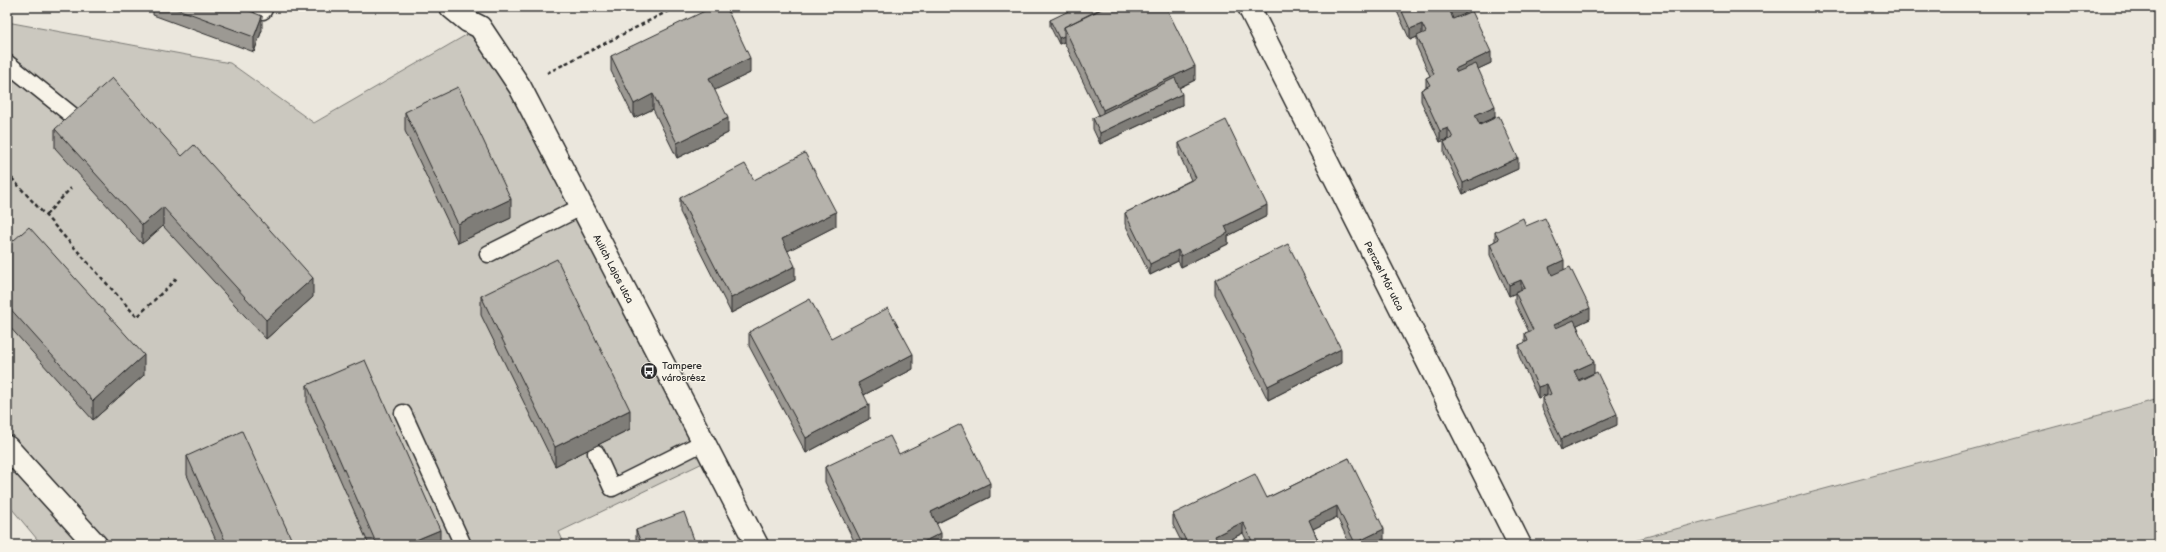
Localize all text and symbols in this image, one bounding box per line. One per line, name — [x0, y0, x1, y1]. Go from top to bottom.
street label: Aulich Lajos utca — [590, 233, 636, 306]
street label: Perczel Mór utca — [1361, 240, 1406, 313]
place label: Tampere városrész — [661, 360, 706, 384]
bus stop icon: Tampere városrész — [639, 361, 659, 381]

